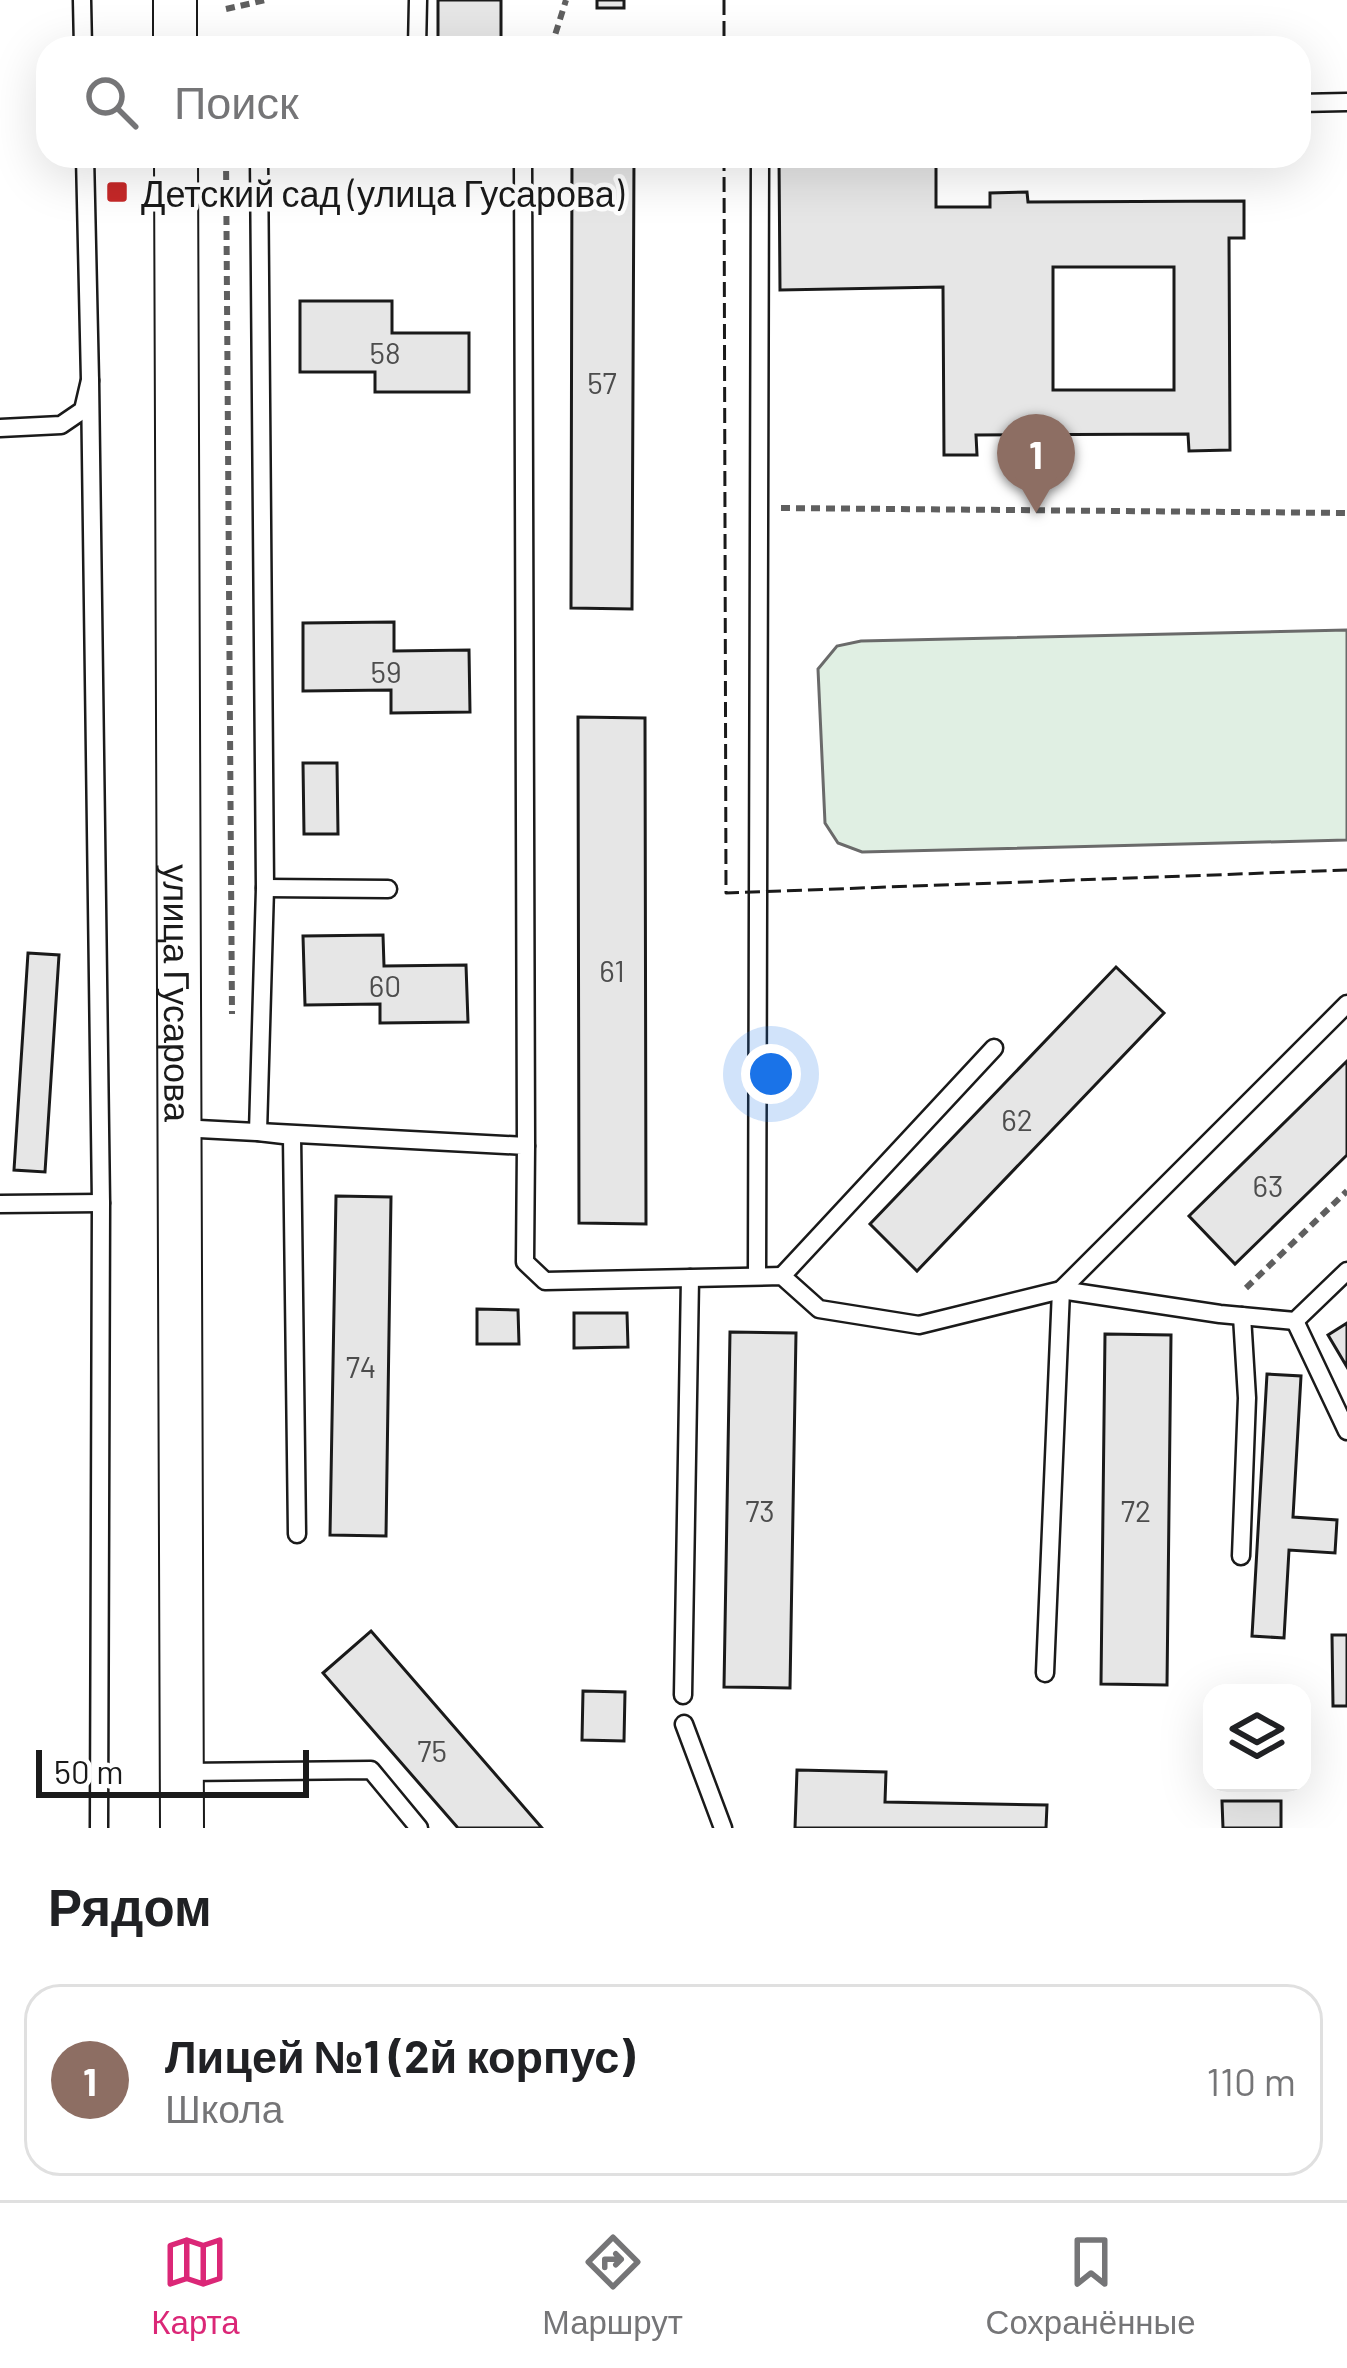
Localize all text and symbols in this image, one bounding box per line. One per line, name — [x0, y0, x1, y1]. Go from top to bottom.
search box — [36, 36, 1311, 168]
icon: search — [78, 69, 144, 135]
text: Поиск — [174, 74, 299, 128]
place label: Детский сад (улица Гусарова) — [141, 171, 625, 215]
marker: Детский сад (улица Гусарова) — [104, 179, 130, 205]
house number: 58 — [369, 334, 401, 370]
house number: 57 — [587, 364, 617, 400]
pin: 1 — [997, 414, 1075, 513]
house number: 59 — [370, 653, 402, 689]
street label: улица Гусарова — [156, 864, 201, 1123]
house number: 61 — [599, 952, 625, 988]
house number: 60 — [369, 967, 401, 1003]
your location — [741, 1044, 801, 1104]
house number: 62 — [1001, 1101, 1033, 1137]
house number: 63 — [1253, 1167, 1283, 1203]
house number: 74 — [346, 1348, 376, 1384]
house number: 73 — [745, 1492, 775, 1528]
house number: 72 — [1121, 1492, 1151, 1528]
map controls — [1203, 1684, 1311, 1792]
button: layers — [1203, 1684, 1311, 1792]
house number: 75 — [417, 1732, 447, 1768]
scale bar — [36, 1744, 309, 1797]
text: 50 m — [54, 1751, 124, 1791]
text: Рядом — [48, 1875, 212, 1936]
text: Лицей №1 (2й корпус) — [165, 2028, 635, 2082]
text: 1 — [83, 2057, 97, 2104]
text: 110 m — [1206, 2057, 1296, 2104]
text: Школа — [165, 2084, 284, 2131]
tab: Карта — [151, 2229, 240, 2342]
tab: Маршрут — [542, 2229, 683, 2342]
tab: Сохранённые — [986, 2229, 1196, 2342]

